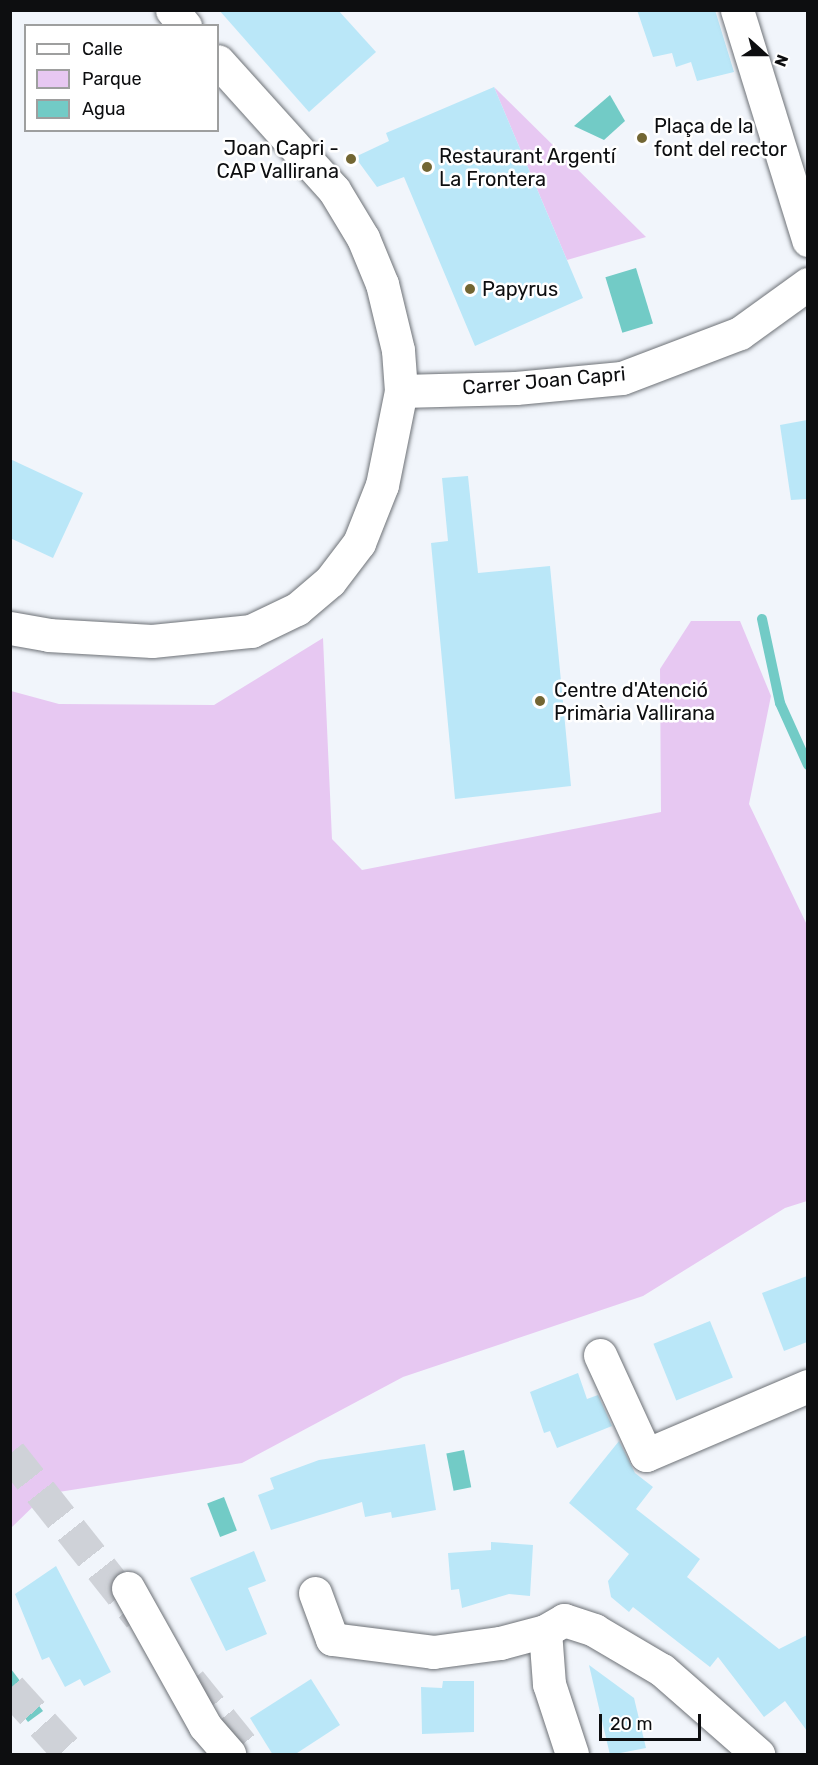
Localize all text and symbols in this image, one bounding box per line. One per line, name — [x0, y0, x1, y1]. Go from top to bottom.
legend — [24, 24, 219, 132]
north arrow — [734, 24, 794, 84]
text: Calle — [82, 38, 123, 60]
text: N — [770, 52, 792, 69]
text: Parque — [82, 68, 142, 90]
text: Agua — [82, 98, 125, 120]
place label: Plaça de la font del rector — [654, 114, 787, 161]
marker: Plaça de la font del rector — [635, 131, 649, 145]
place label: Joan Capri - CAP Vallirana — [215, 136, 339, 183]
place label: Restaurant Argentí La Frontera — [439, 144, 616, 191]
marker: Joan Capri - CAP Vallirana — [344, 152, 358, 166]
marker: Restaurant Argentí La Frontera — [420, 160, 434, 174]
place label: Papyrus — [482, 277, 558, 301]
marker: Papyrus — [463, 282, 477, 296]
street label: Carrer Joan Capri — [461, 362, 627, 400]
place label: Centre d'Atenció Primària Vallirana — [554, 678, 716, 725]
marker: Centre d'Atenció Primària Vallirana — [531, 692, 549, 710]
scale bar — [602, 1702, 704, 1740]
text: 20 m — [610, 1713, 652, 1735]

